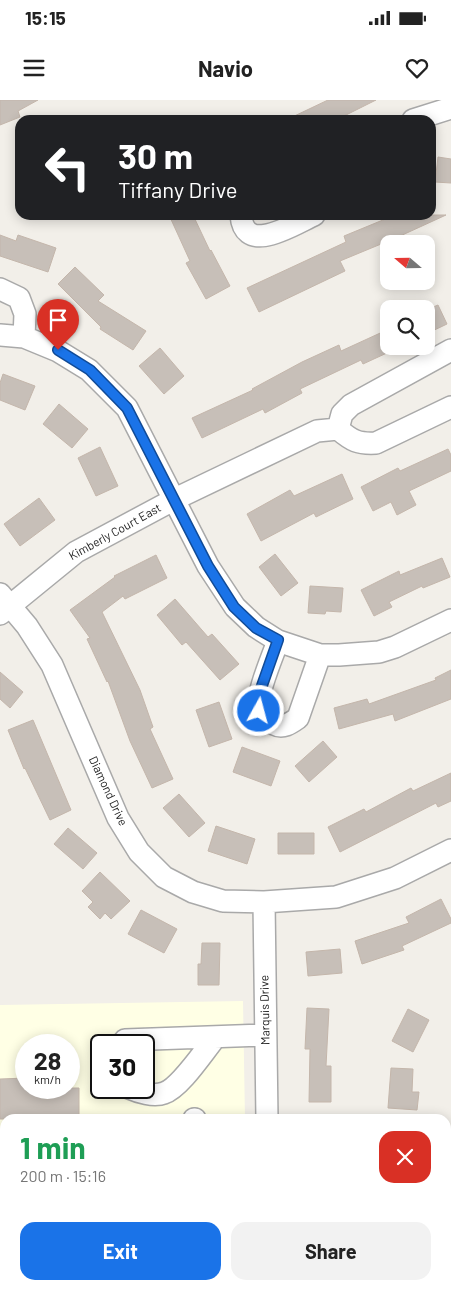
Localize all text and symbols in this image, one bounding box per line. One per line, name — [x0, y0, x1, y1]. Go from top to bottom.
text: 15:15 — [25, 6, 66, 29]
icon: menu — [20, 54, 48, 82]
icon: heart — [403, 54, 431, 82]
text: Navio — [198, 55, 253, 81]
text: 30 m — [118, 134, 193, 176]
icon: left — [35, 135, 100, 200]
text: Tiffany Drive — [118, 176, 238, 202]
north arrow — [380, 235, 435, 290]
map controls — [380, 235, 435, 355]
pin — [37, 299, 79, 350]
button: search — [380, 300, 435, 355]
icon: arrive — [44, 306, 72, 334]
street label: Kimberly Court East — [66, 500, 163, 562]
position arrow — [232, 684, 284, 736]
street label: Diamond Drive — [87, 754, 131, 828]
street label: Marquis Drive — [256, 975, 272, 1045]
speed limit sign: 30 — [90, 1034, 155, 1099]
text: 28 — [34, 1045, 61, 1075]
text: km/h — [34, 1072, 61, 1086]
text: 1 min — [20, 1129, 86, 1165]
button: close — [379, 1131, 431, 1183]
text: 200 m · 15:16 — [20, 1166, 106, 1185]
button: Exit — [20, 1222, 221, 1280]
button: Share — [231, 1222, 431, 1280]

